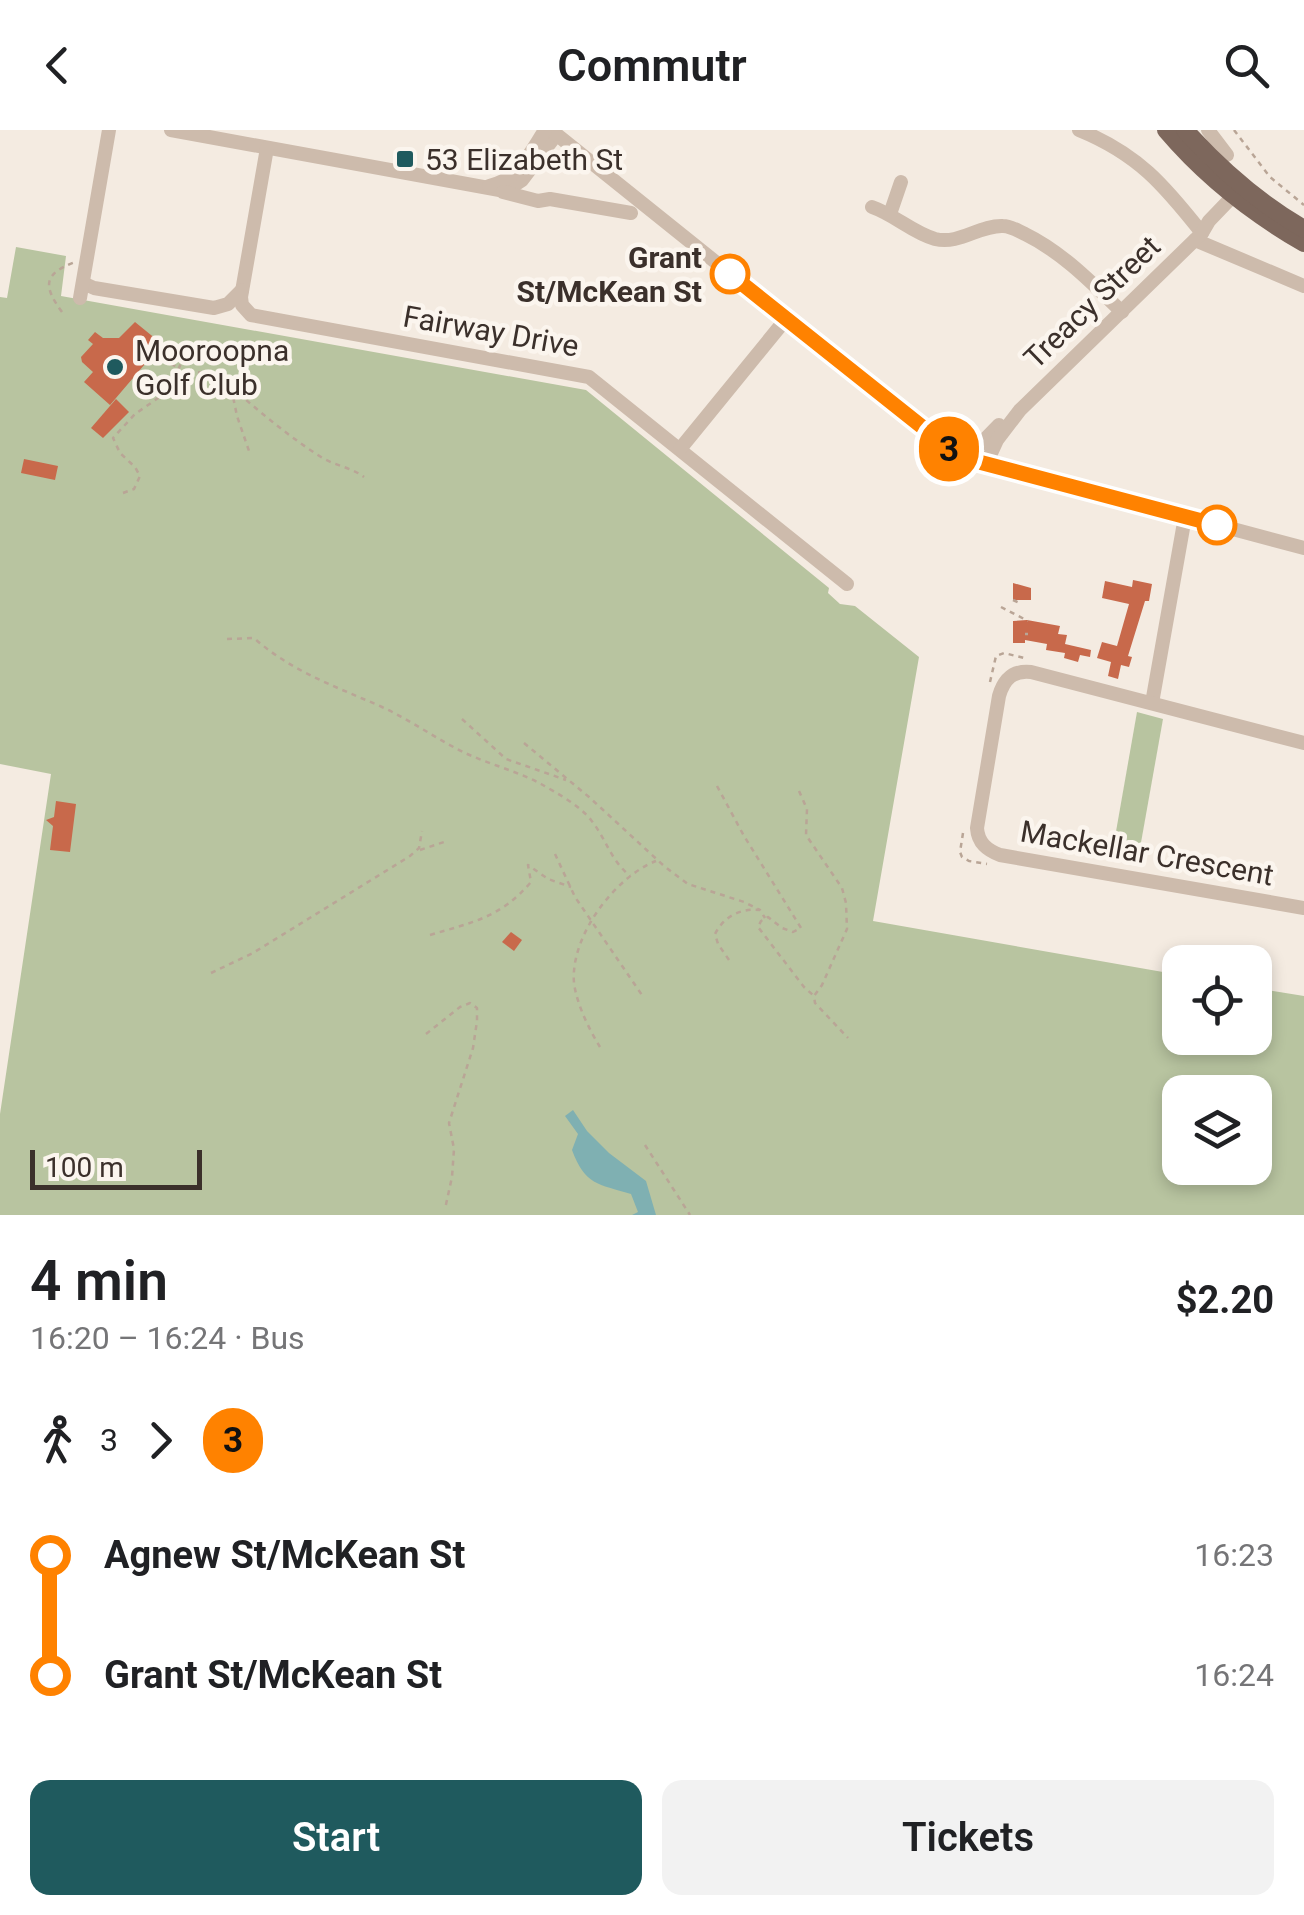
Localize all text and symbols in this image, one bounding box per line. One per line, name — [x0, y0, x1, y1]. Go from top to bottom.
icon: back — [30, 38, 85, 93]
icon: search — [1219, 38, 1274, 93]
text: Commutr — [557, 39, 747, 92]
place label: 53 Elizabeth St — [425, 142, 623, 177]
marker: 53 Elizabeth St — [394, 148, 416, 170]
street label: Treacy Street — [1017, 228, 1167, 376]
place label: Grant St/McKean St — [517, 240, 702, 309]
marker: Grant St/McKean St — [711, 255, 749, 293]
street label: Fairway Drive — [400, 298, 582, 364]
place label: Mooroopna Golf Club — [135, 333, 289, 402]
marker: Mooroopna Golf Club — [104, 356, 126, 378]
line badge: 3 — [916, 416, 982, 482]
text: 3 — [939, 429, 959, 470]
unlabelled marker — [1198, 506, 1236, 544]
street label: Mackellar Crescent — [1018, 814, 1276, 892]
map controls — [1162, 945, 1272, 1185]
button: locate — [1162, 945, 1272, 1055]
button: layers — [1162, 1075, 1272, 1185]
scale bar — [30, 1145, 202, 1190]
text: 100 m — [45, 1151, 124, 1184]
text: 4 min — [30, 1249, 168, 1313]
text: $2.20 — [1176, 1278, 1274, 1322]
text: 16:20 – 16:24 · Bus — [30, 1319, 305, 1357]
icon: walk — [30, 1413, 85, 1468]
icon: forward — [133, 1413, 188, 1468]
text: 3 — [223, 1420, 243, 1461]
text: 3 — [100, 1421, 118, 1459]
text: Agnew St/McKean St — [104, 1533, 465, 1577]
text: 16:23 — [1194, 1536, 1274, 1574]
text: Grant St/McKean St — [104, 1653, 442, 1697]
text: 16:24 — [1194, 1656, 1274, 1694]
button: Start — [30, 1780, 642, 1895]
button: Tickets — [662, 1780, 1274, 1895]

